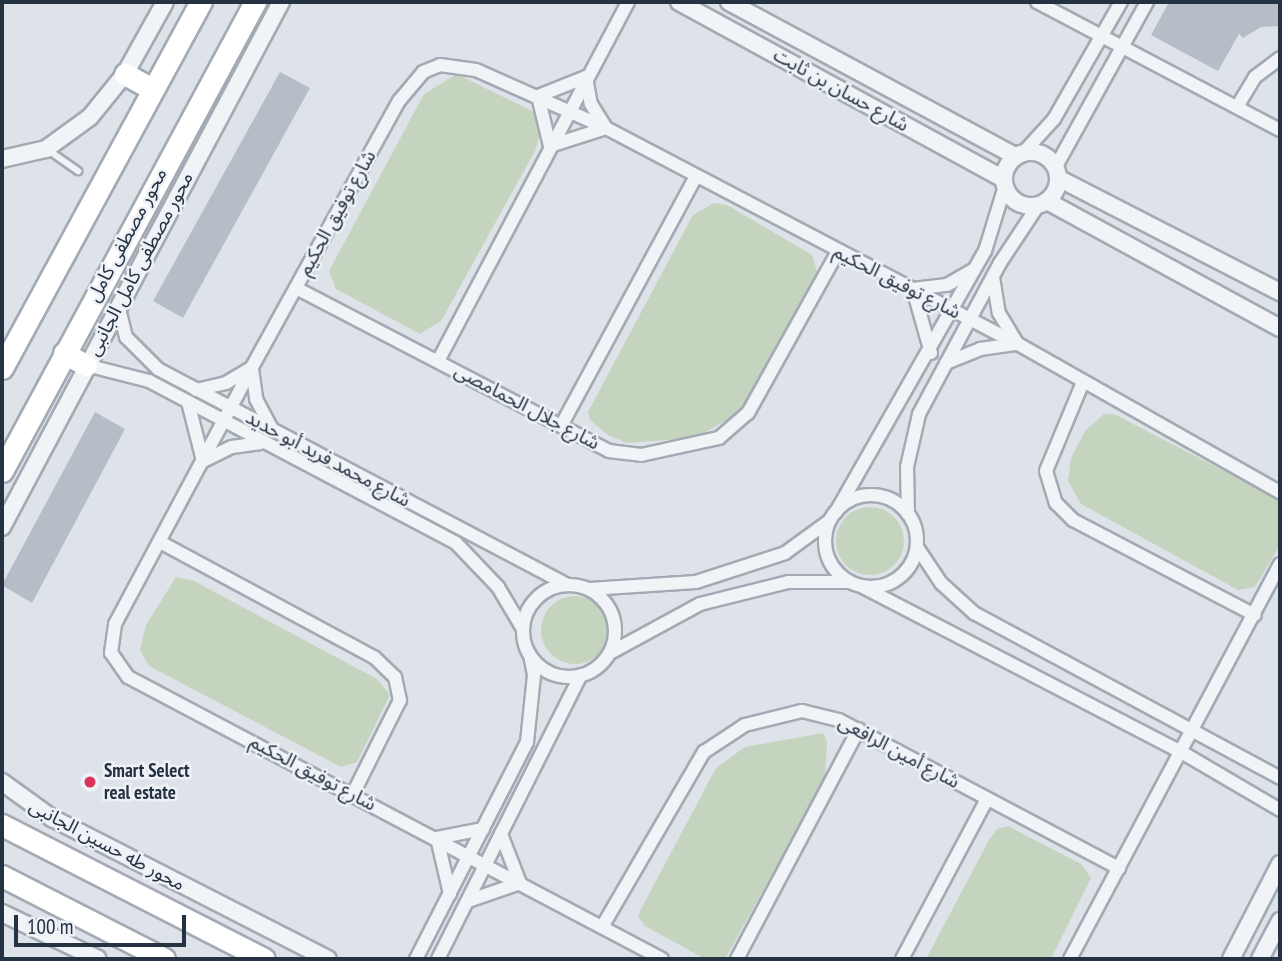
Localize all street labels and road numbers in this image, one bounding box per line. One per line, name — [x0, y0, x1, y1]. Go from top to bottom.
street label: شارع حسان بن ثابت — [769, 43, 913, 137]
street label: شارع توفيق الحكيم — [293, 146, 381, 280]
street label: محور مصطفى كامل — [82, 164, 172, 306]
street label: محور مصطفى كامل الجانبى — [82, 168, 198, 360]
street label: شارع توفيق الحكيم — [830, 240, 964, 324]
street label: شارع جلال الحمامصى — [451, 359, 603, 455]
street label: شارع محمد فريد أبو حديد — [242, 406, 414, 512]
street label: شارع أمين الرافعى — [835, 711, 963, 793]
street label: شارع توفيق الحكيم — [246, 730, 380, 816]
street label: محور طه حسين الجانبى — [25, 794, 189, 896]

